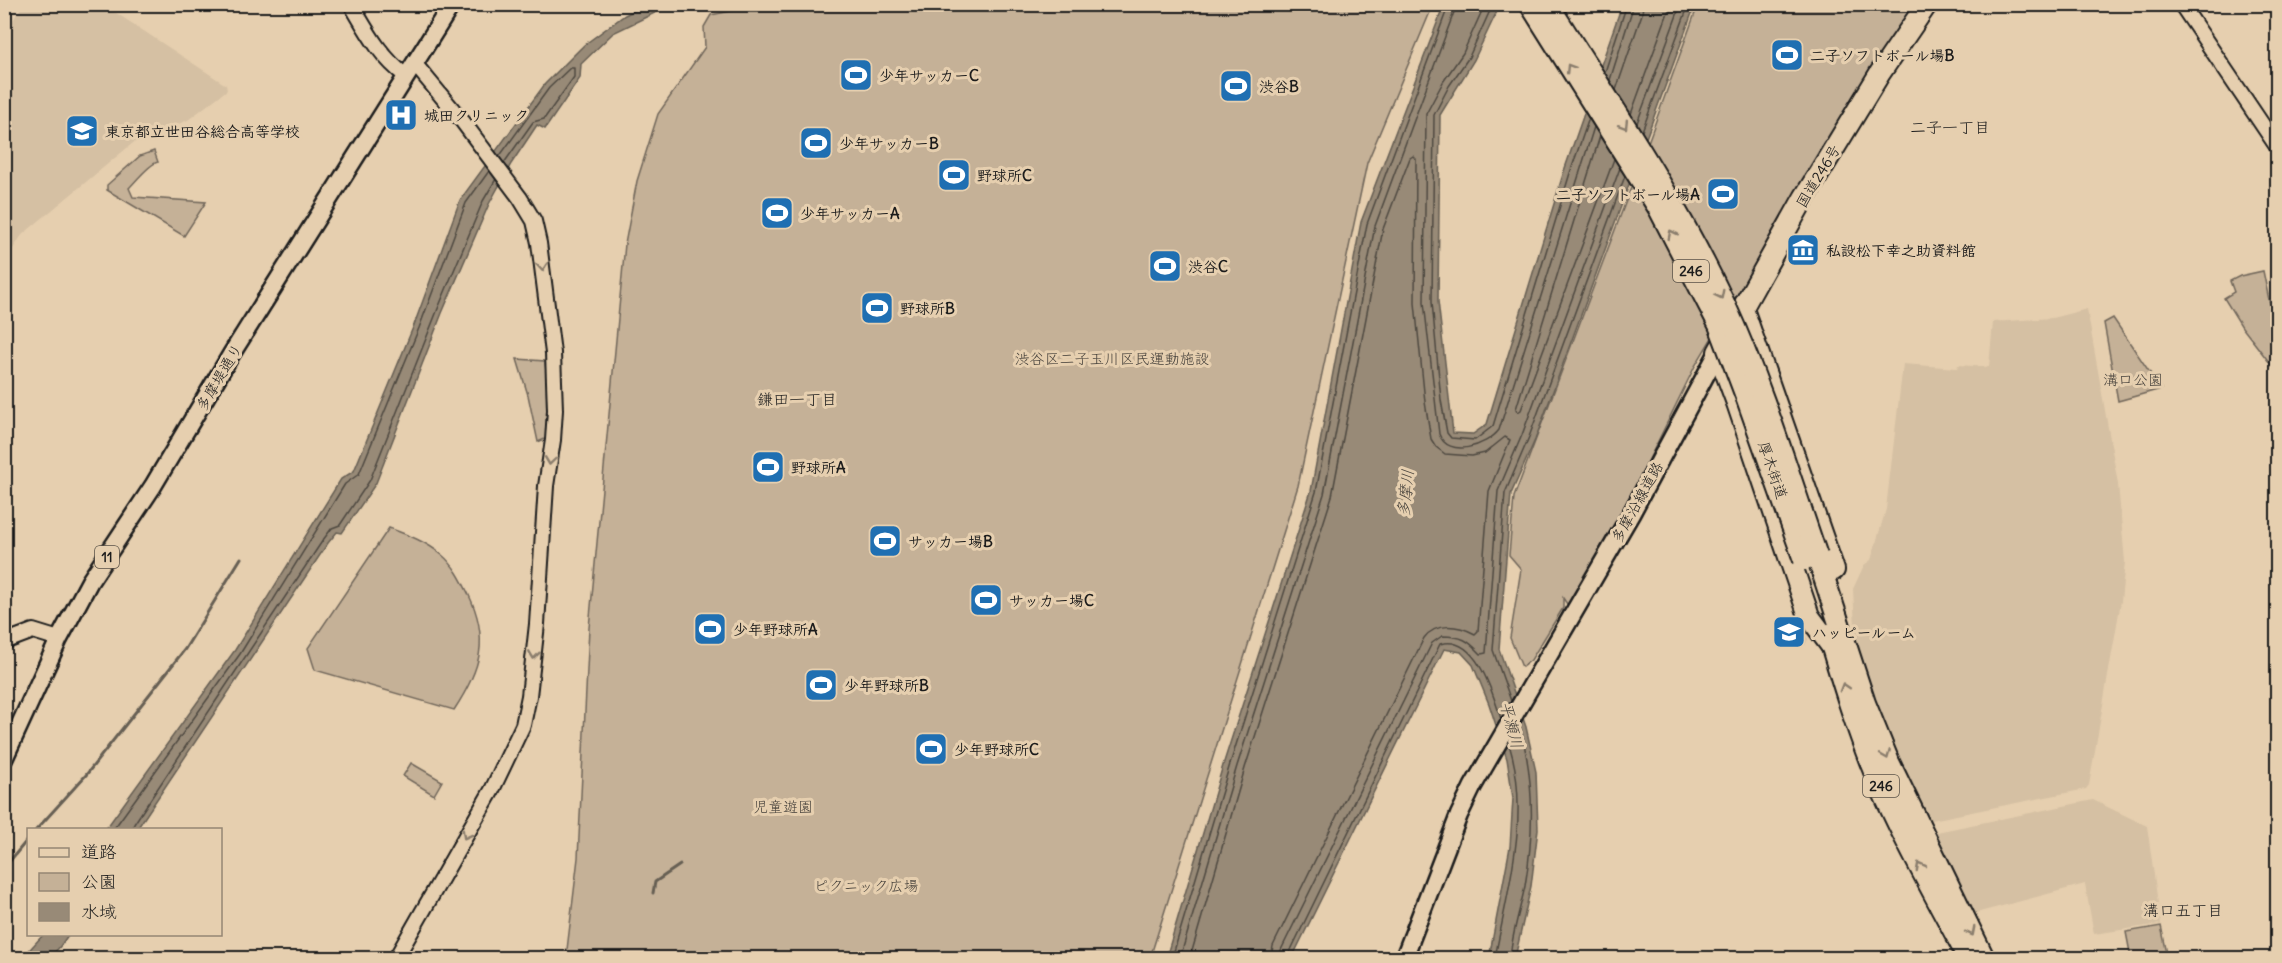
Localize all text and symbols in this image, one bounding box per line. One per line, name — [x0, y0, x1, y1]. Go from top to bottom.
sports icon: 二子ソフトボール場B — [1769, 37, 1805, 73]
place label: 二子ソフトボール場B — [1810, 46, 1954, 65]
sports icon: 少年サッカーC — [838, 57, 874, 93]
one-way arrow — [1566, 64, 1578, 74]
place label: 少年サッカーC — [879, 66, 979, 85]
sports icon: 渋谷B — [1218, 68, 1254, 104]
place label: 渋谷B — [1259, 77, 1299, 96]
hospital icon: 城田クリニック — [383, 97, 419, 133]
place label: 城田クリニック — [424, 106, 529, 125]
school or university icon: 東京都立世田谷総合高等学校 — [64, 113, 100, 149]
district label: 二子一丁目 — [1910, 117, 1990, 137]
one-way arrow — [1617, 119, 1629, 129]
place label: 東京都立世田谷総合高等学校 — [105, 122, 300, 141]
sports icon: 少年サッカーB — [798, 125, 834, 161]
place label: 少年サッカーB — [839, 134, 939, 153]
street label: 国道246号 — [1792, 141, 1844, 211]
sports icon: 野球所C — [936, 157, 972, 193]
place label: 野球所C — [977, 166, 1032, 185]
sports icon: 二子ソフトボール場A — [1705, 176, 1741, 212]
place label: 二子ソフトボール場A — [1556, 185, 1700, 204]
sports icon: 少年サッカーA — [759, 195, 795, 231]
place label: 少年サッカーA — [800, 204, 900, 223]
one-way arrow — [1668, 230, 1679, 241]
museum icon: 私設松下幸之助資料館 — [1785, 232, 1821, 268]
place label: 私設松下幸之助資料館 — [1826, 241, 1976, 260]
sports icon: 渋谷C — [1147, 248, 1183, 284]
place label: 渋谷C — [1188, 257, 1228, 276]
road number: 246 — [1673, 260, 1709, 282]
one-way arrow — [535, 263, 548, 272]
one-way arrow — [1712, 288, 1724, 299]
sports icon: 野球所B — [859, 290, 895, 326]
place label: 野球所B — [900, 299, 955, 318]
street label: 多摩堤通り — [192, 340, 246, 414]
park label: 渋谷区二子玉川区民運動施設 — [1014, 349, 1210, 368]
park label: 溝口公園 — [2103, 370, 2163, 389]
district label: 鎌田一丁目 — [757, 389, 837, 409]
street label: 厚木街道 — [1754, 439, 1792, 501]
sports icon: 野球所A — [750, 449, 786, 485]
one-way arrow — [545, 456, 557, 466]
place label: 野球所A — [791, 458, 846, 477]
street label: 多摩沿線道路 — [1607, 458, 1667, 546]
water label: 多摩川 — [1393, 468, 1417, 518]
sports icon: サッカー場B — [867, 523, 903, 559]
place label: サッカー場B — [908, 532, 993, 551]
road number: 11 — [95, 546, 119, 568]
sports icon: サッカー場C — [968, 582, 1004, 618]
place label: サッカー場C — [1009, 591, 1094, 610]
sports icon: 少年野球所A — [692, 611, 728, 647]
school or university icon: ハッピールーム — [1771, 614, 1807, 650]
place label: 少年野球所A — [733, 620, 818, 639]
place label: ハッピールーム — [1812, 623, 1916, 642]
one-way arrow — [528, 651, 540, 660]
sports icon: 少年野球所B — [803, 667, 839, 703]
place label: 少年野球所B — [844, 676, 929, 695]
one-way arrow — [1839, 682, 1851, 693]
water label: 平瀬川 — [1496, 699, 1528, 751]
sports icon: 少年野球所C — [913, 731, 949, 767]
place label: 少年野球所C — [954, 740, 1039, 759]
one-way arrow — [1879, 749, 1891, 760]
road number: 246 — [1863, 775, 1899, 797]
park label: 児童遊園 — [753, 797, 813, 816]
legend — [27, 828, 222, 936]
one-way arrow — [462, 829, 473, 840]
text: 道路 — [81, 840, 117, 863]
one-way arrow — [1916, 862, 1927, 872]
text: 公園 — [81, 870, 117, 893]
park label: ピクニック広場 — [813, 876, 919, 895]
text: 水域 — [81, 900, 117, 923]
district label: 溝口五丁目 — [2143, 900, 2223, 920]
one-way arrow — [1964, 926, 1975, 936]

